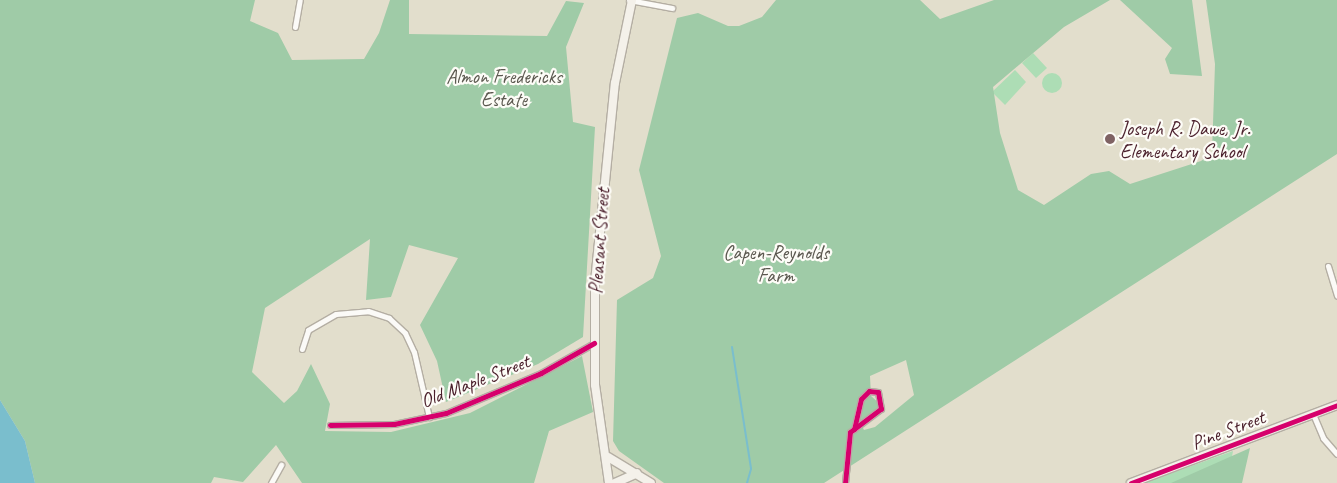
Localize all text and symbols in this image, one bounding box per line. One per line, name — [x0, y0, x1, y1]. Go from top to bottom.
park label: Almon Fredericks Estate — [446, 64, 562, 111]
place label: Joseph R. Dawe, Jr. Elementary School — [1120, 116, 1250, 163]
marker: Joseph R. Dawe, Jr. Elementary School — [1104, 133, 1116, 145]
street label: Pleasant Street — [583, 187, 615, 295]
park label: Capen-Reynolds Farm — [723, 241, 829, 288]
street label: Old Maple Street — [417, 349, 533, 413]
street label: Pine Street — [1188, 405, 1268, 455]

